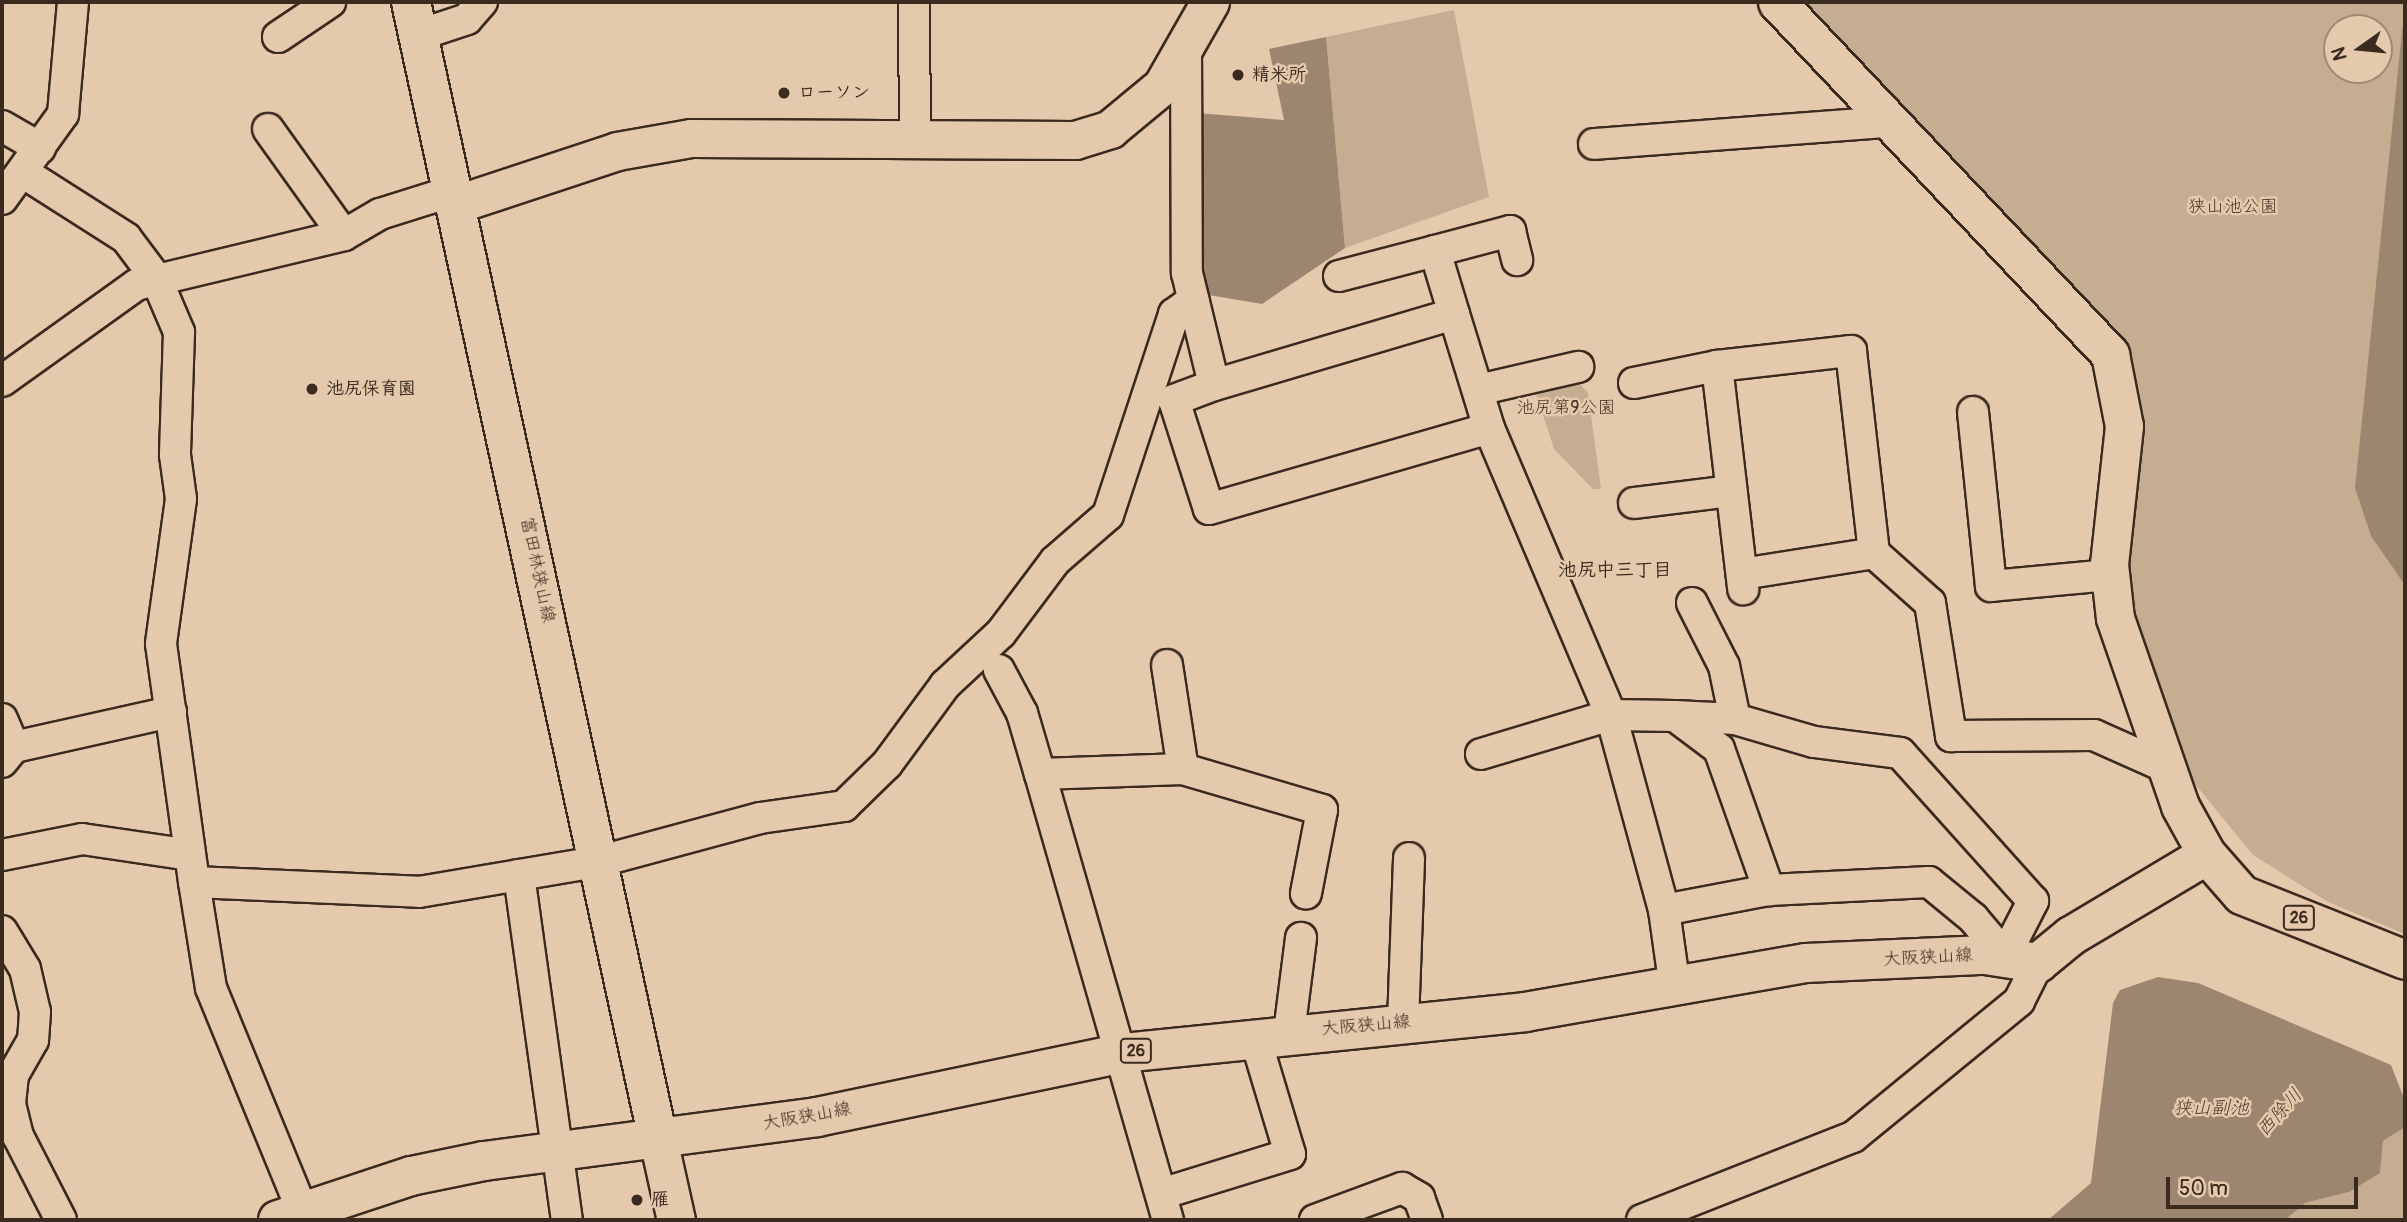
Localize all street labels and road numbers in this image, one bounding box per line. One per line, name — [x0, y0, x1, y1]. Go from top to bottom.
street label: 富田林狭山線 — [515, 515, 559, 625]
road number: 26 — [2282, 906, 2316, 930]
street label: 大阪狭山線 — [1882, 945, 1974, 971]
street label: 大阪狭山線 — [1320, 1011, 1412, 1041]
road number: 26 — [1118, 1038, 1154, 1064]
street label: 大阪狭山線 — [761, 1099, 853, 1135]

